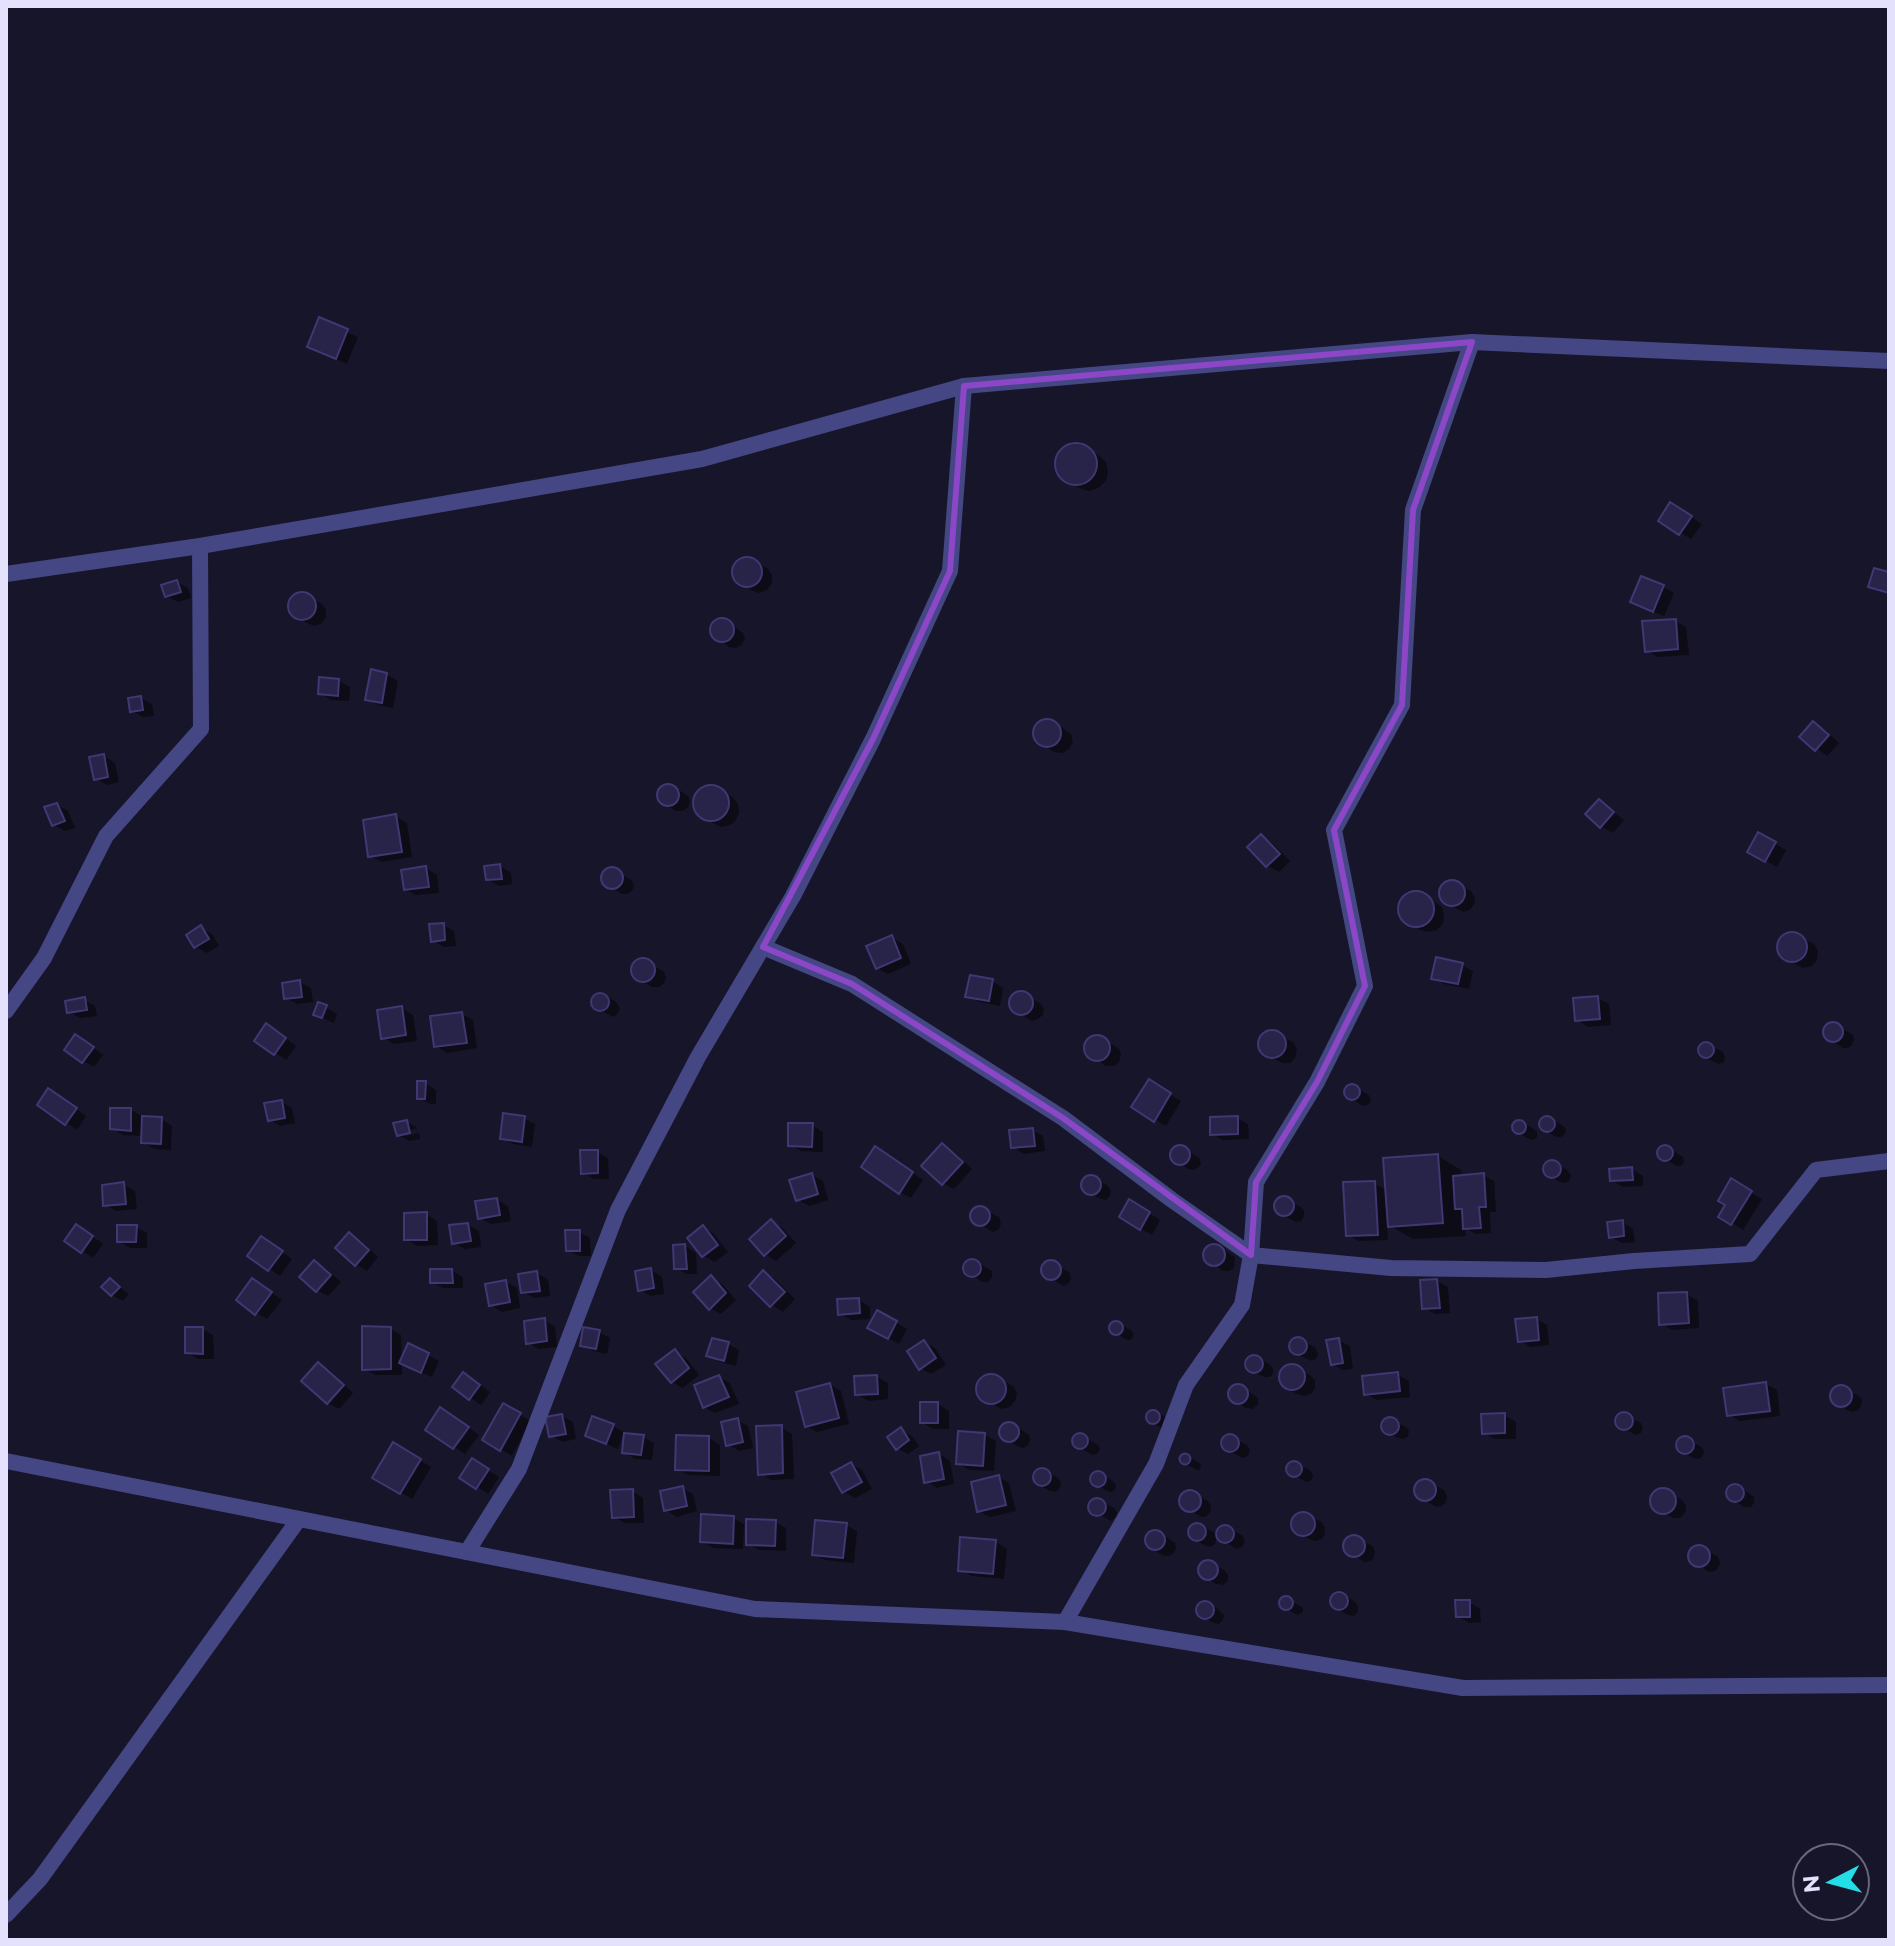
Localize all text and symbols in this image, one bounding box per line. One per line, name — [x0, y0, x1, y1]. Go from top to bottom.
north arrow — [1791, 1842, 1871, 1922]
text: N — [1797, 1874, 1826, 1894]

